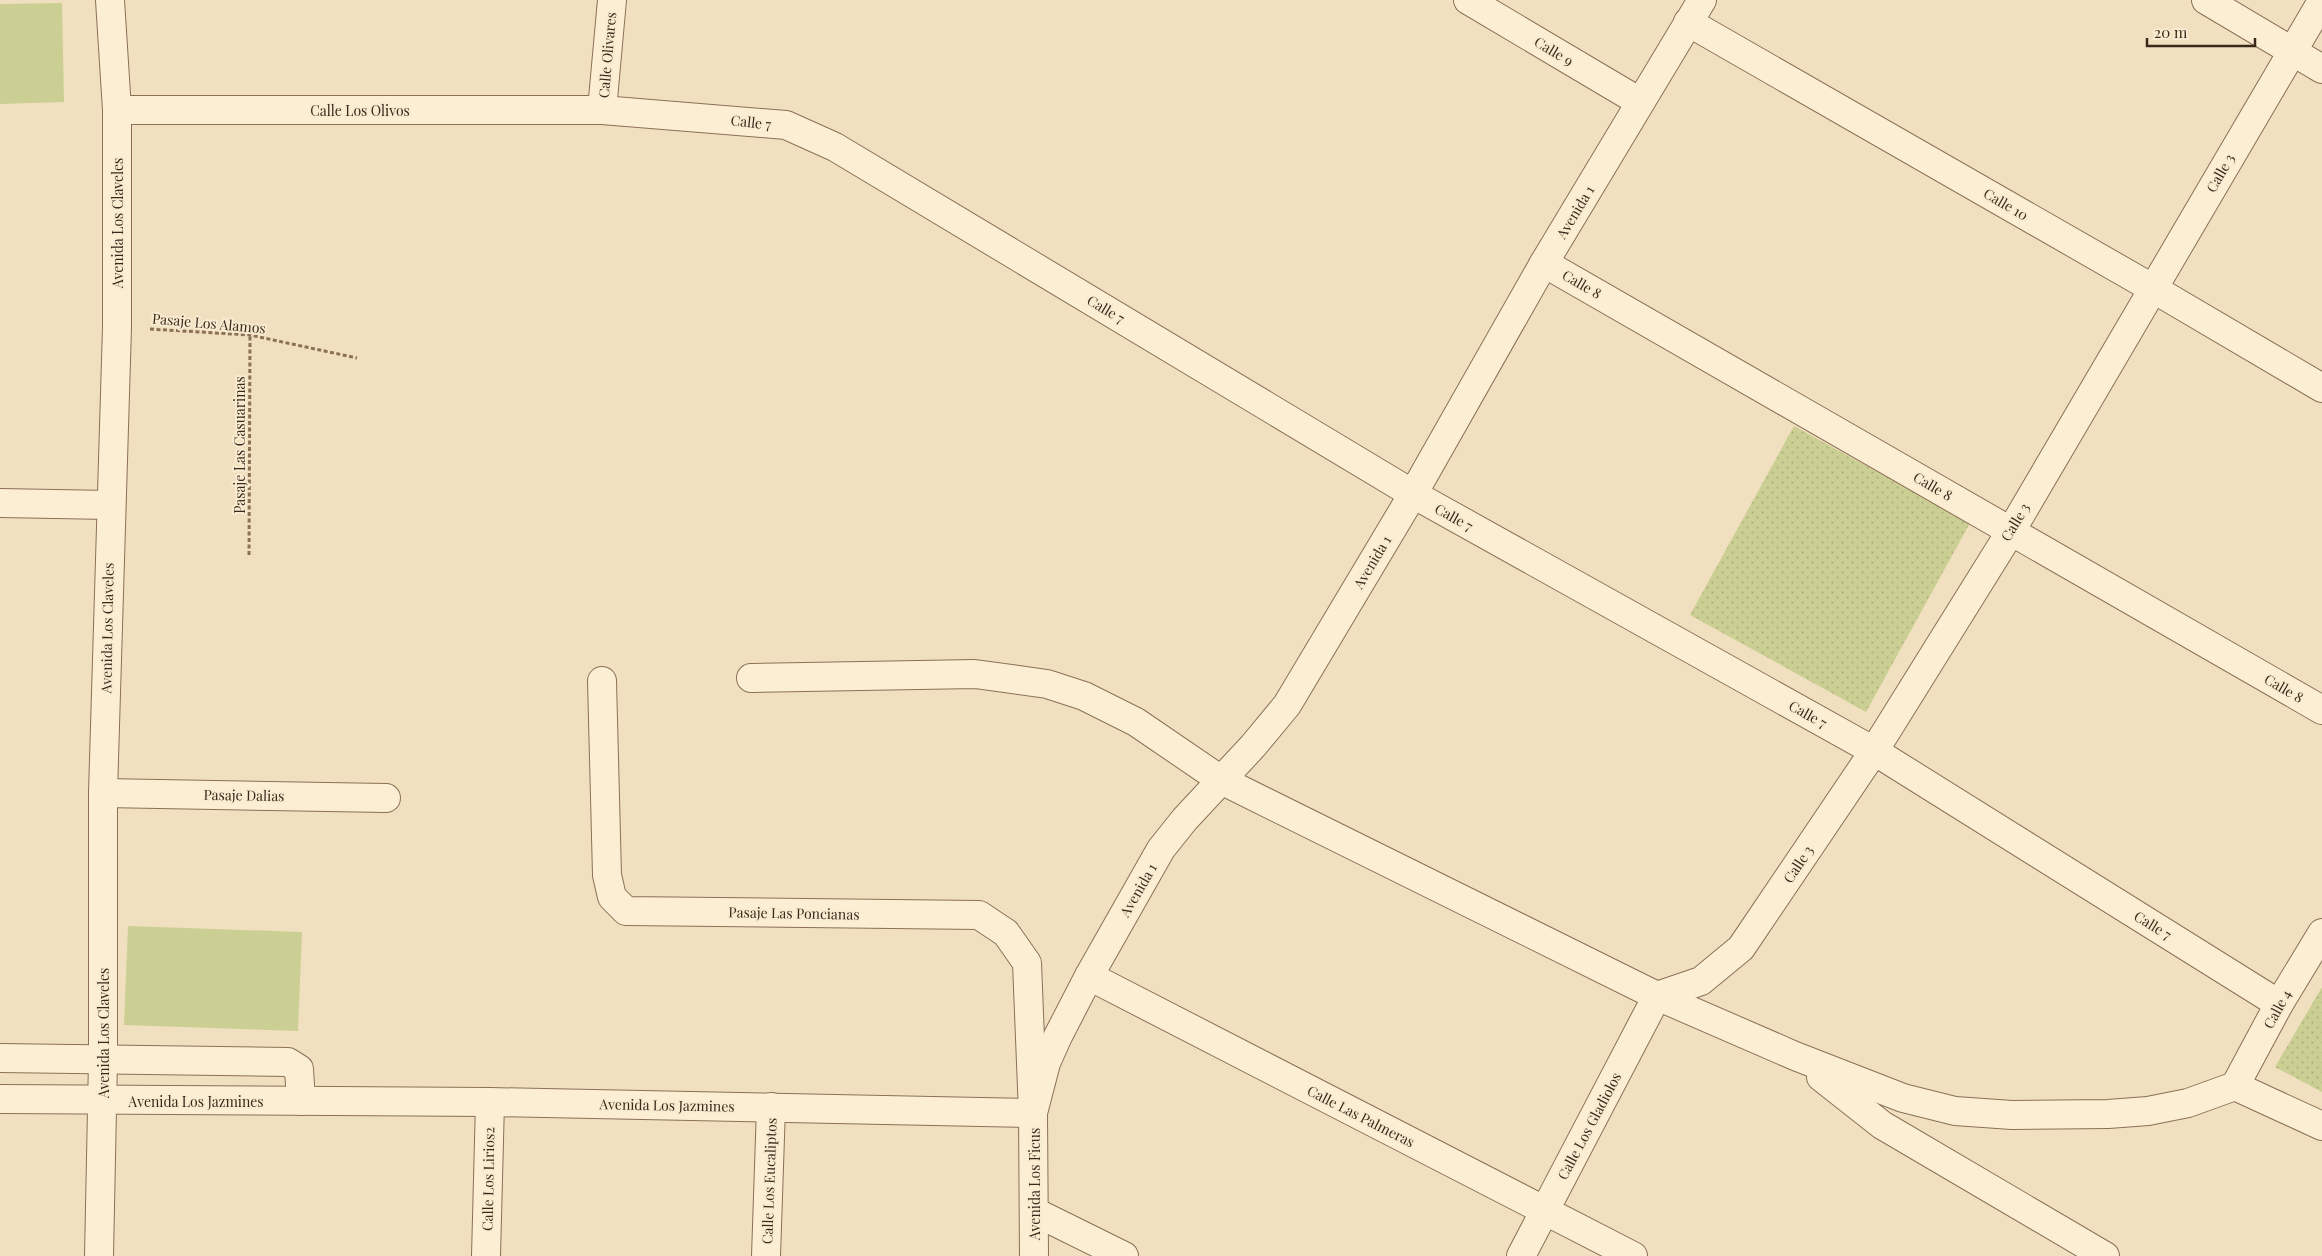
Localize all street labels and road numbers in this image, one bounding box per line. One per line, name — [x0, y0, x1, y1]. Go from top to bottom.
street label: Calle Olivares — [594, 11, 620, 99]
street label: Calle 9 — [1531, 32, 1577, 70]
street label: Calle Los Olivos — [310, 101, 410, 120]
street label: Calle 7 — [730, 110, 773, 134]
street label: Calle 3 — [2201, 150, 2239, 196]
street label: Avenida Los Claveles — [108, 158, 127, 289]
street label: Avenida 1 — [1551, 182, 1598, 243]
street label: Calle 10 — [1980, 184, 2032, 224]
street label: Calle 8 — [1559, 265, 1605, 303]
street label: Calle 7 — [1084, 290, 1129, 328]
street label: Pasaje Los Alamos — [151, 309, 267, 337]
street label: Pasaje Las Casuarinas — [230, 376, 249, 514]
street label: Calle 8 — [1910, 467, 1956, 505]
street label: Calle 7 — [1432, 499, 1477, 535]
street label: Calle 3 — [1996, 499, 2034, 545]
street label: Avenida 1 — [1348, 532, 1395, 593]
street label: Avenida Los Claveles — [96, 562, 118, 695]
street label: Calle 8 — [2261, 669, 2307, 707]
street label: Calle 7 — [1786, 696, 1831, 732]
street label: Pasaje Dalias — [203, 785, 285, 805]
street label: Calle 3 — [1779, 842, 1817, 886]
street label: Avenida 1 — [1115, 860, 1161, 921]
street label: Pasaje Las Poncianas — [728, 902, 860, 924]
street label: Calle 7 — [2131, 906, 2176, 944]
street label: Avenida Los Claveles — [94, 968, 113, 1099]
street label: Calle 4 — [2259, 986, 2295, 1032]
street label: Calle Los Gladiolos — [1553, 1069, 1625, 1183]
street label: Calle Las Palmeras — [1304, 1081, 1418, 1151]
street label: Avenida Los Jazmines — [127, 1092, 264, 1111]
street label: Avenida Los Jazmines — [598, 1094, 735, 1116]
street label: Calle Los Eucaliptos — [757, 1118, 781, 1244]
street label: Calle Los Lirios2 — [478, 1127, 498, 1231]
street label: Avenida Los Ficus — [1025, 1128, 1044, 1241]

